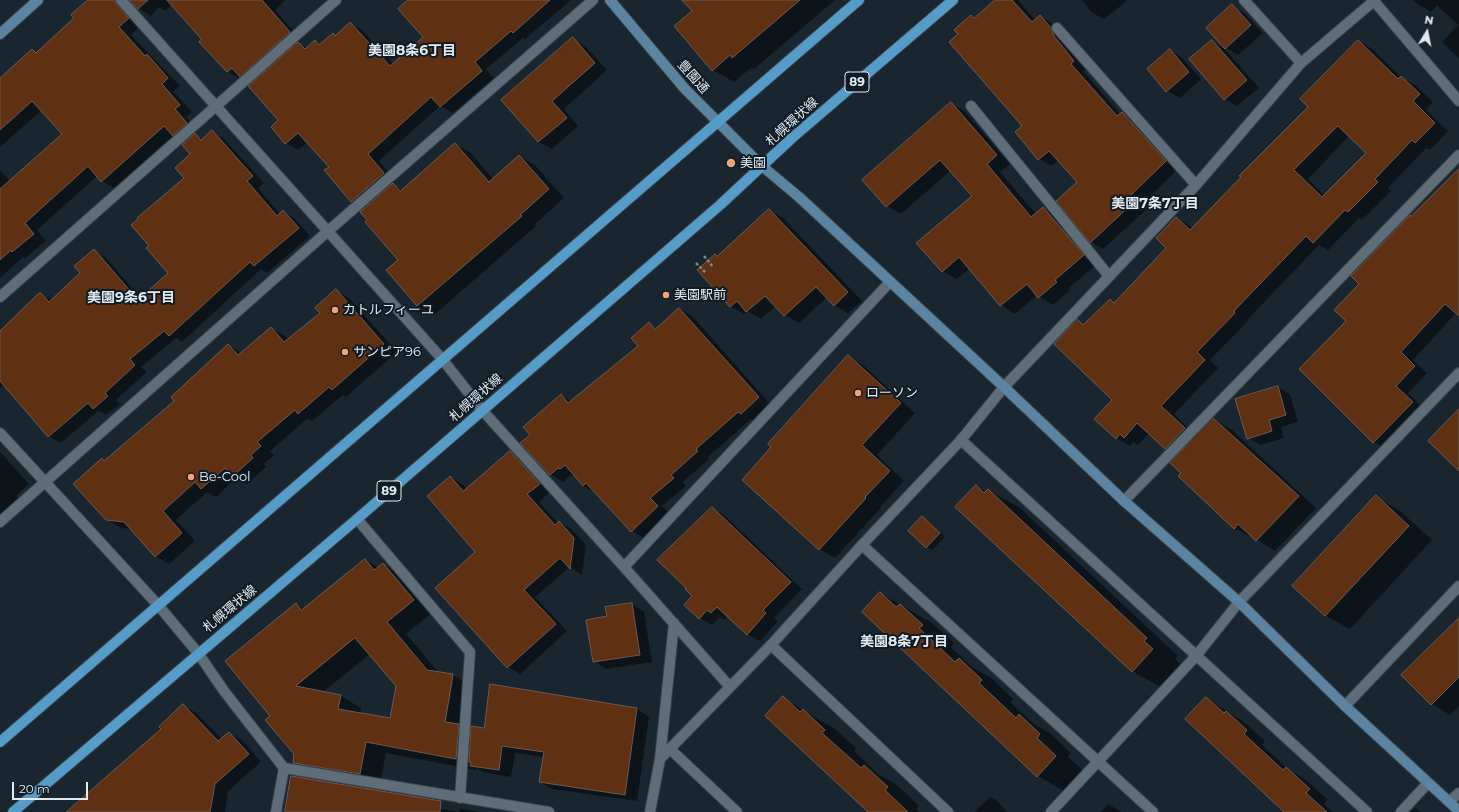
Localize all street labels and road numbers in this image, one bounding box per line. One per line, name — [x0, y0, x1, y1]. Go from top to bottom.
street label: 豊園通 — [674, 57, 712, 97]
road number: 89 — [845, 72, 869, 92]
street label: 札幌環状線 — [763, 94, 821, 150]
street label: 札幌環状線 — [446, 371, 506, 425]
road number: 89 — [377, 481, 401, 501]
street label: 札幌環状線 — [200, 582, 260, 636]

